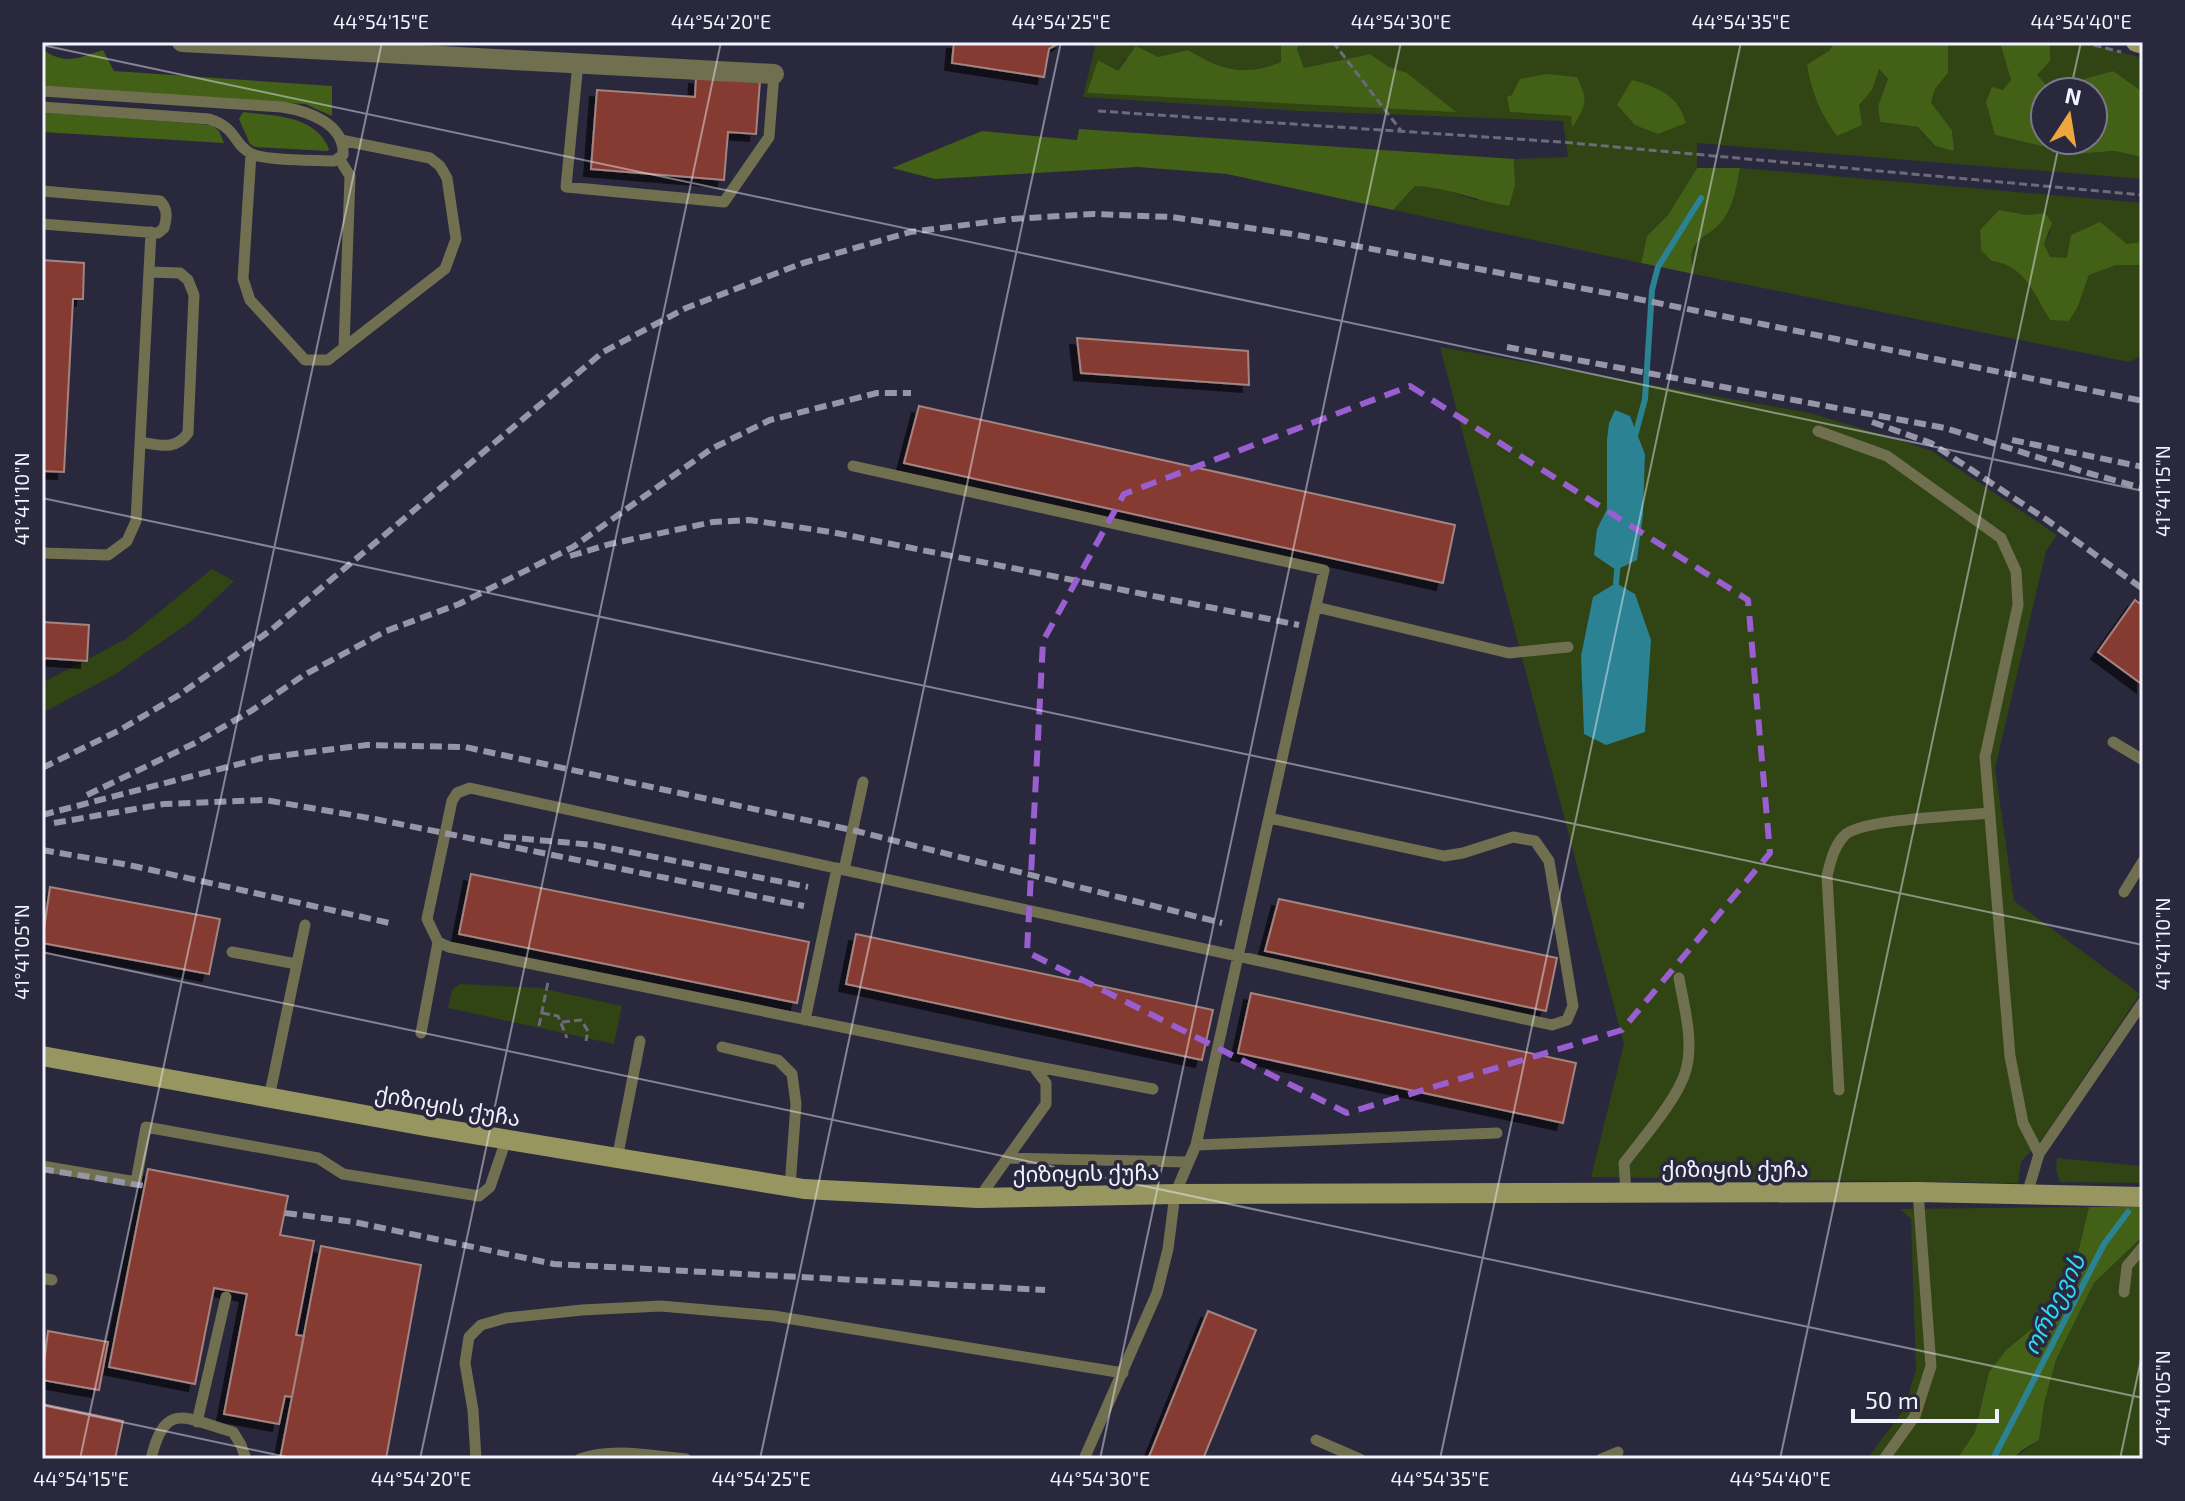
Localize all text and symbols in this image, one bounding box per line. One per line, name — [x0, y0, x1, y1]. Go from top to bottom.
text: 44°54'15"E — [333, 9, 429, 33]
text: 44°54'20"E — [671, 9, 771, 33]
text: 44°54'25"E — [1011, 9, 1111, 33]
text: 44°54'30"E — [1351, 9, 1451, 33]
text: 44°54'35"E — [1691, 9, 1791, 33]
text: 44°54'40"E — [2030, 9, 2132, 33]
north arrow — [2029, 76, 2109, 156]
text: N — [2063, 81, 2084, 110]
text: 41°41'15"N — [2150, 445, 2174, 537]
text: 41°41'10"N — [9, 452, 33, 546]
text: 41°41'10"N — [2150, 897, 2174, 991]
text: 41°41'05"N — [9, 904, 33, 1000]
street label: ქიზიყის ქუჩა — [373, 1079, 523, 1132]
street label: ქიზიყის ქუჩა — [1662, 1155, 1808, 1182]
street label: ქიზიყის ქუჩა — [1012, 1158, 1160, 1187]
water label: ორხევის — [2015, 1248, 2092, 1360]
text: 41°41'05"N — [2150, 1350, 2174, 1446]
scale bar — [1853, 1373, 1997, 1423]
text: 50 m — [1865, 1385, 1919, 1414]
text: 44°54'15"E — [33, 1466, 129, 1490]
text: 44°54'20"E — [371, 1466, 471, 1490]
text: 44°54'25"E — [711, 1466, 811, 1490]
text: 44°54'30"E — [1050, 1466, 1150, 1490]
text: 44°54'35"E — [1390, 1466, 1490, 1490]
text: 44°54'40"E — [1729, 1466, 1831, 1490]

